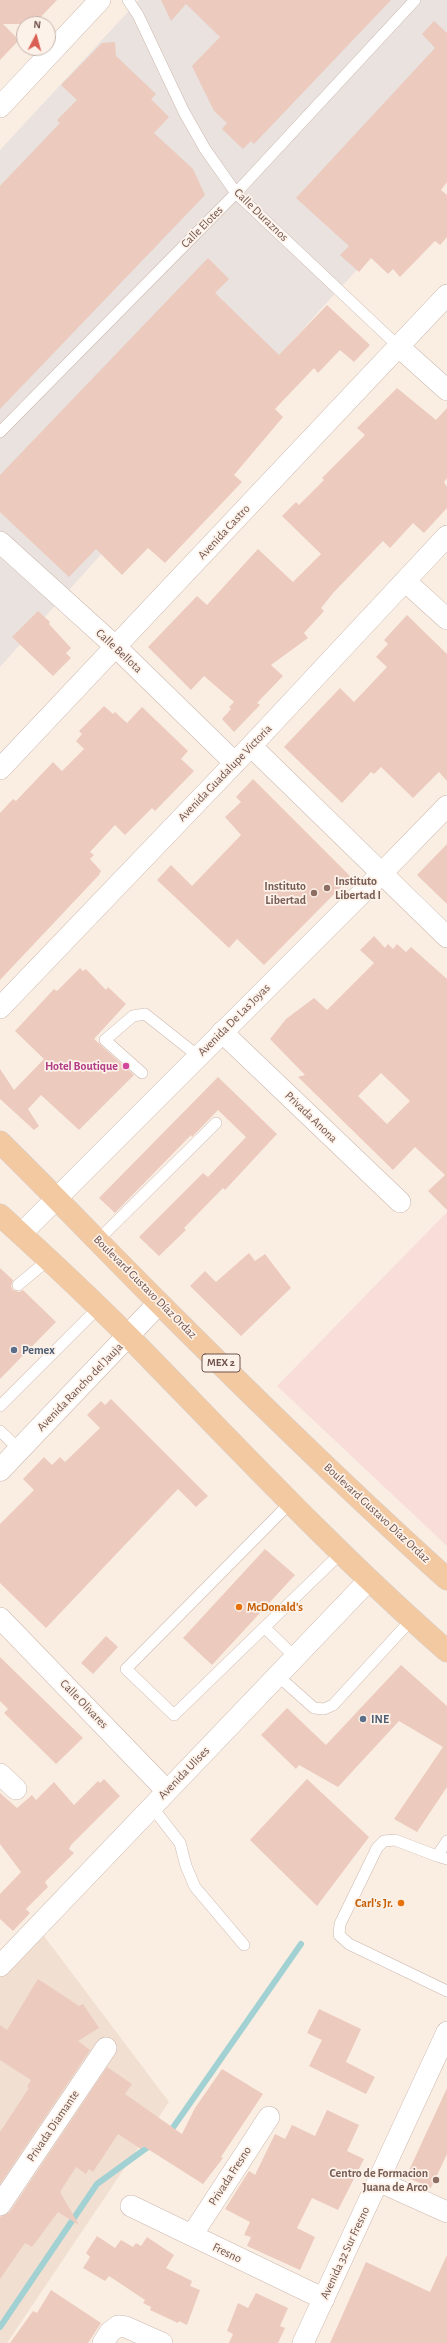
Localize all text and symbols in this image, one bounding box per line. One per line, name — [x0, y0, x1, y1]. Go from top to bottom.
north arrow — [16, 16, 56, 56]
text: N — [33, 19, 42, 30]
street label: Calle Duraznos — [231, 186, 291, 244]
street label: Calle Elotes — [178, 203, 226, 251]
street label: Avenida Castro — [195, 502, 253, 562]
street label: Calle Bellota — [93, 626, 145, 676]
street label: Avenida Guadalupe Victoria — [175, 722, 275, 824]
place label: Instituto Libertad I — [335, 874, 381, 902]
place label: Instituto Libertad — [264, 879, 306, 907]
marker: Instituto Libertad I — [322, 883, 332, 893]
marker: Instituto Libertad — [309, 888, 319, 898]
street label: Avenida De Las Joyas — [195, 981, 273, 1059]
place label: Hotel Boutique — [45, 1059, 118, 1073]
marker: Hotel Boutique — [121, 1061, 131, 1071]
street label: Privada Anona — [282, 1088, 340, 1146]
street label: Boulevard Gustavo Díaz Ordaz — [90, 1232, 200, 1342]
street label: Avenida Rancho del Jauja — [34, 1340, 126, 1434]
place label: Pemex — [22, 1343, 55, 1357]
marker: Pemex — [9, 1345, 19, 1355]
road number: MEX 2 — [202, 1354, 240, 1372]
street label: Boulevard Gustavo Díaz Ordaz — [321, 1460, 433, 1566]
place label: McDonald's — [247, 1600, 303, 1614]
marker: McDonald's — [234, 1602, 244, 1612]
street label: Calle Olivares — [57, 1676, 111, 1732]
place label: INE — [371, 1712, 389, 1726]
marker: INE — [358, 1714, 368, 1724]
street label: Avenida Ulises — [155, 1744, 213, 1802]
place label: Carl's Jr. — [355, 1896, 393, 1910]
marker: Carl's Jr. — [396, 1898, 406, 1908]
street label: Privada Diamante — [24, 2087, 82, 2165]
street label: Privada Fresno — [206, 2144, 254, 2208]
place label: Centro de Formacion Juana de Arco — [330, 2166, 428, 2194]
marker: Centro de Formacion Juana de Arco — [431, 2175, 441, 2185]
street label: Avenida 32 Sur Fresno — [317, 2204, 373, 2302]
street label: Fresno — [210, 2240, 244, 2266]

